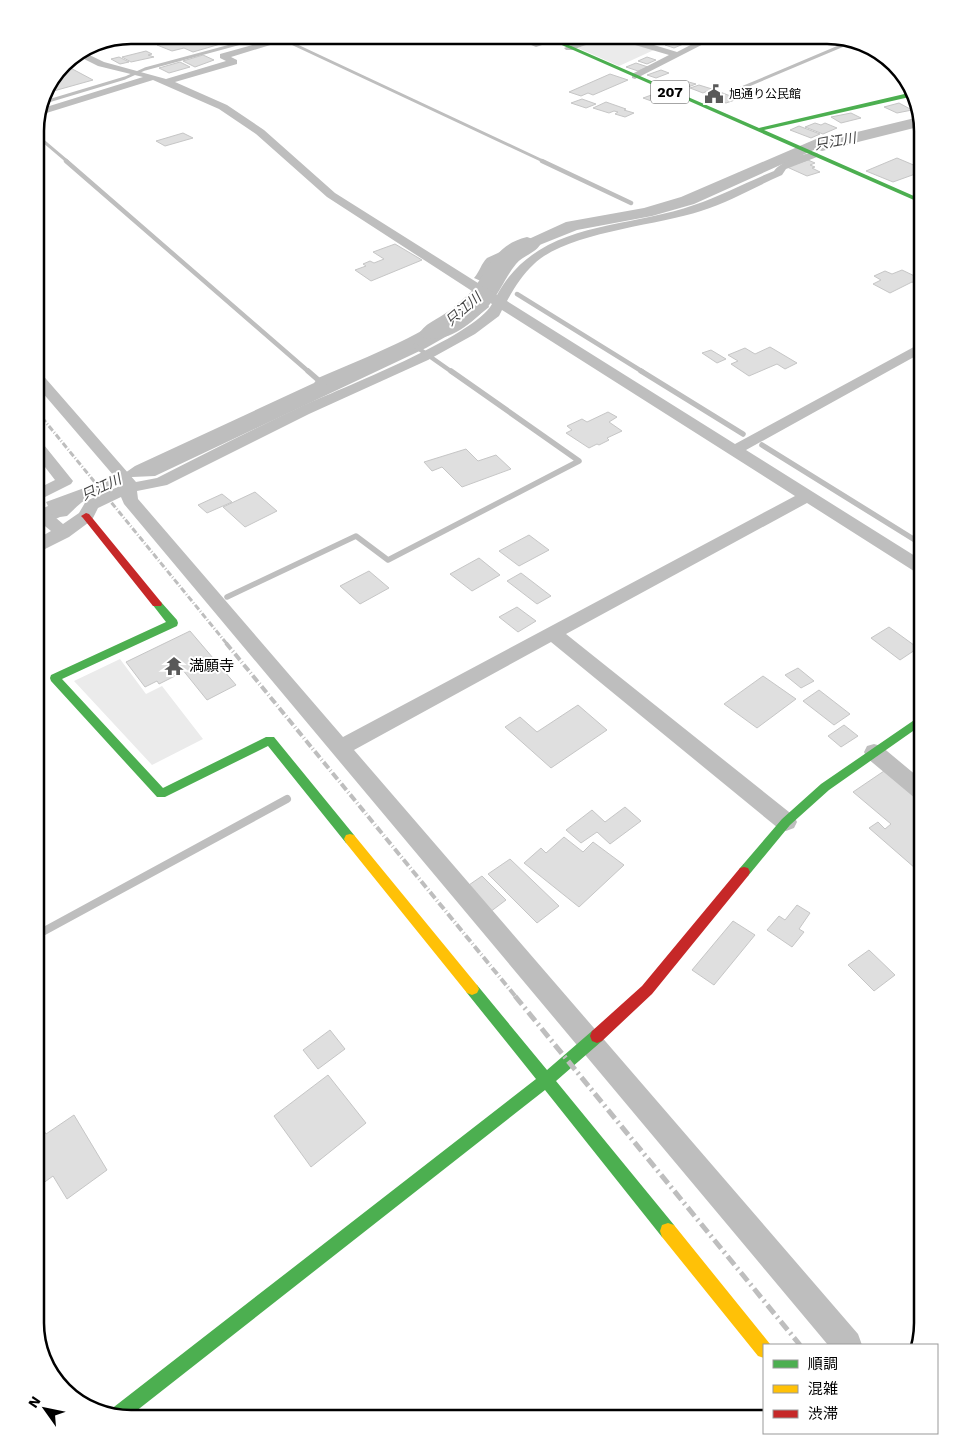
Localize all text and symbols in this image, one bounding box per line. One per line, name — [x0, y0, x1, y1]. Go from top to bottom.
road number: 207 — [651, 80, 689, 104]
public building icon: 旭通り公民館 — [703, 83, 725, 105]
place label: 旭通り公民館 — [729, 87, 801, 101]
water label: 只江川 — [813, 129, 859, 153]
water label: 只江川 — [442, 288, 486, 329]
water label: 只江川 — [79, 470, 125, 503]
temple icon: 満願寺 — [163, 655, 185, 677]
place label: 満願寺 — [189, 657, 234, 675]
legend — [763, 1344, 938, 1434]
text: 順調 — [808, 1355, 838, 1373]
text: 混雑 — [808, 1380, 838, 1398]
north arrow — [20, 1384, 70, 1434]
text: N — [25, 1393, 44, 1411]
text: 渋滞 — [808, 1405, 838, 1423]

